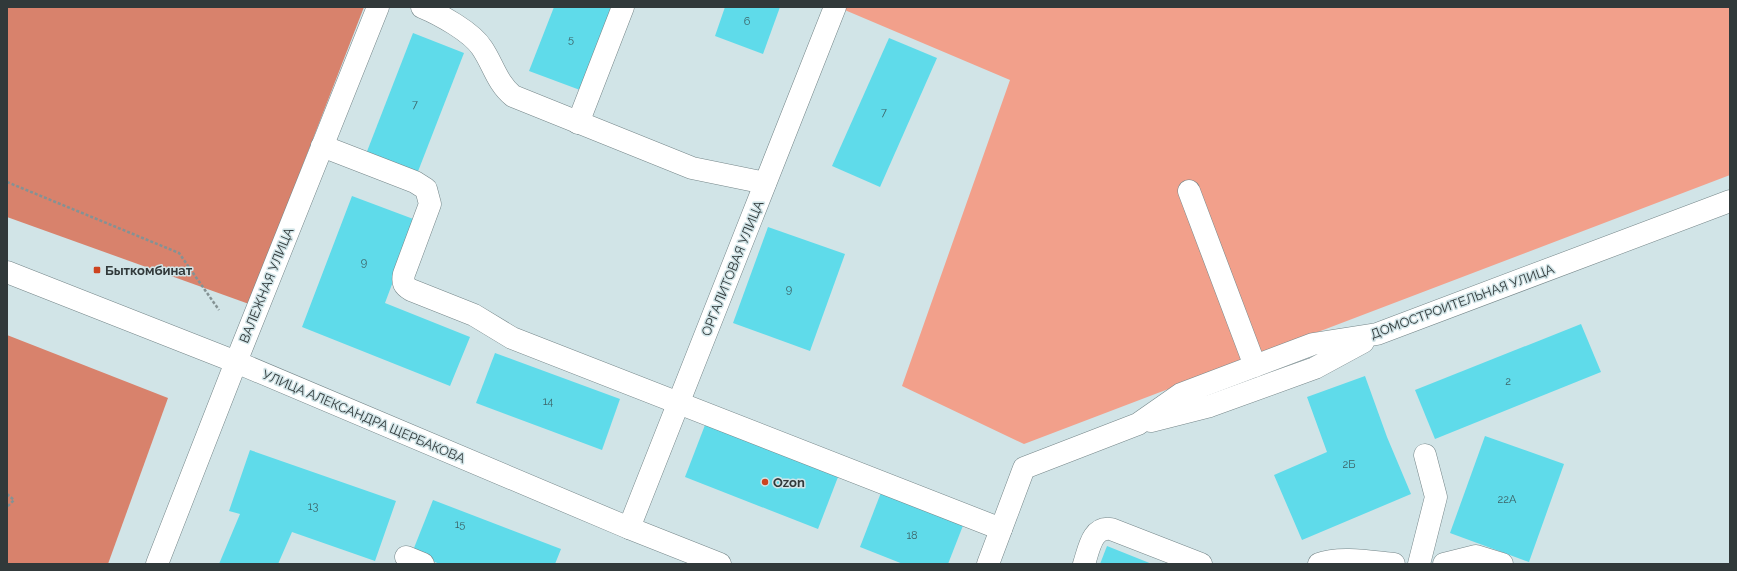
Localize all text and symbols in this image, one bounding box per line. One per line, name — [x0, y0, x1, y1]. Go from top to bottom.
house number: 6 — [744, 15, 751, 28]
house number: 5 — [568, 33, 574, 46]
house number: 7 — [412, 98, 418, 111]
house number: 7 — [881, 106, 887, 119]
street label: ОРГАЛИТОВАЯ УЛИЦА — [698, 198, 767, 338]
street label: ВАЛЕЖНАЯ УЛИЦА — [236, 225, 297, 345]
house number: 9 — [361, 256, 367, 269]
street label: ДОМОСТРОИТЕЛЬНАЯ УЛИЦА — [1368, 261, 1556, 342]
place label: Быткомбинат — [105, 263, 193, 278]
marker: Быткомбинат — [92, 265, 102, 275]
house number: 9 — [786, 283, 792, 296]
street label: УЛИЦА АЛЕКСАНДРА ЩЕРБАКОВА — [260, 367, 468, 466]
house number: 2 — [1505, 375, 1511, 388]
house number: 14 — [543, 395, 553, 408]
house number: 2Б — [1343, 458, 1355, 471]
place label: Ozon — [773, 475, 805, 490]
marker: Ozon — [760, 477, 770, 487]
house number: 22А — [1498, 493, 1517, 506]
house number: 13 — [308, 500, 318, 513]
house number: 15 — [455, 518, 465, 531]
house number: 18 — [906, 529, 918, 542]

